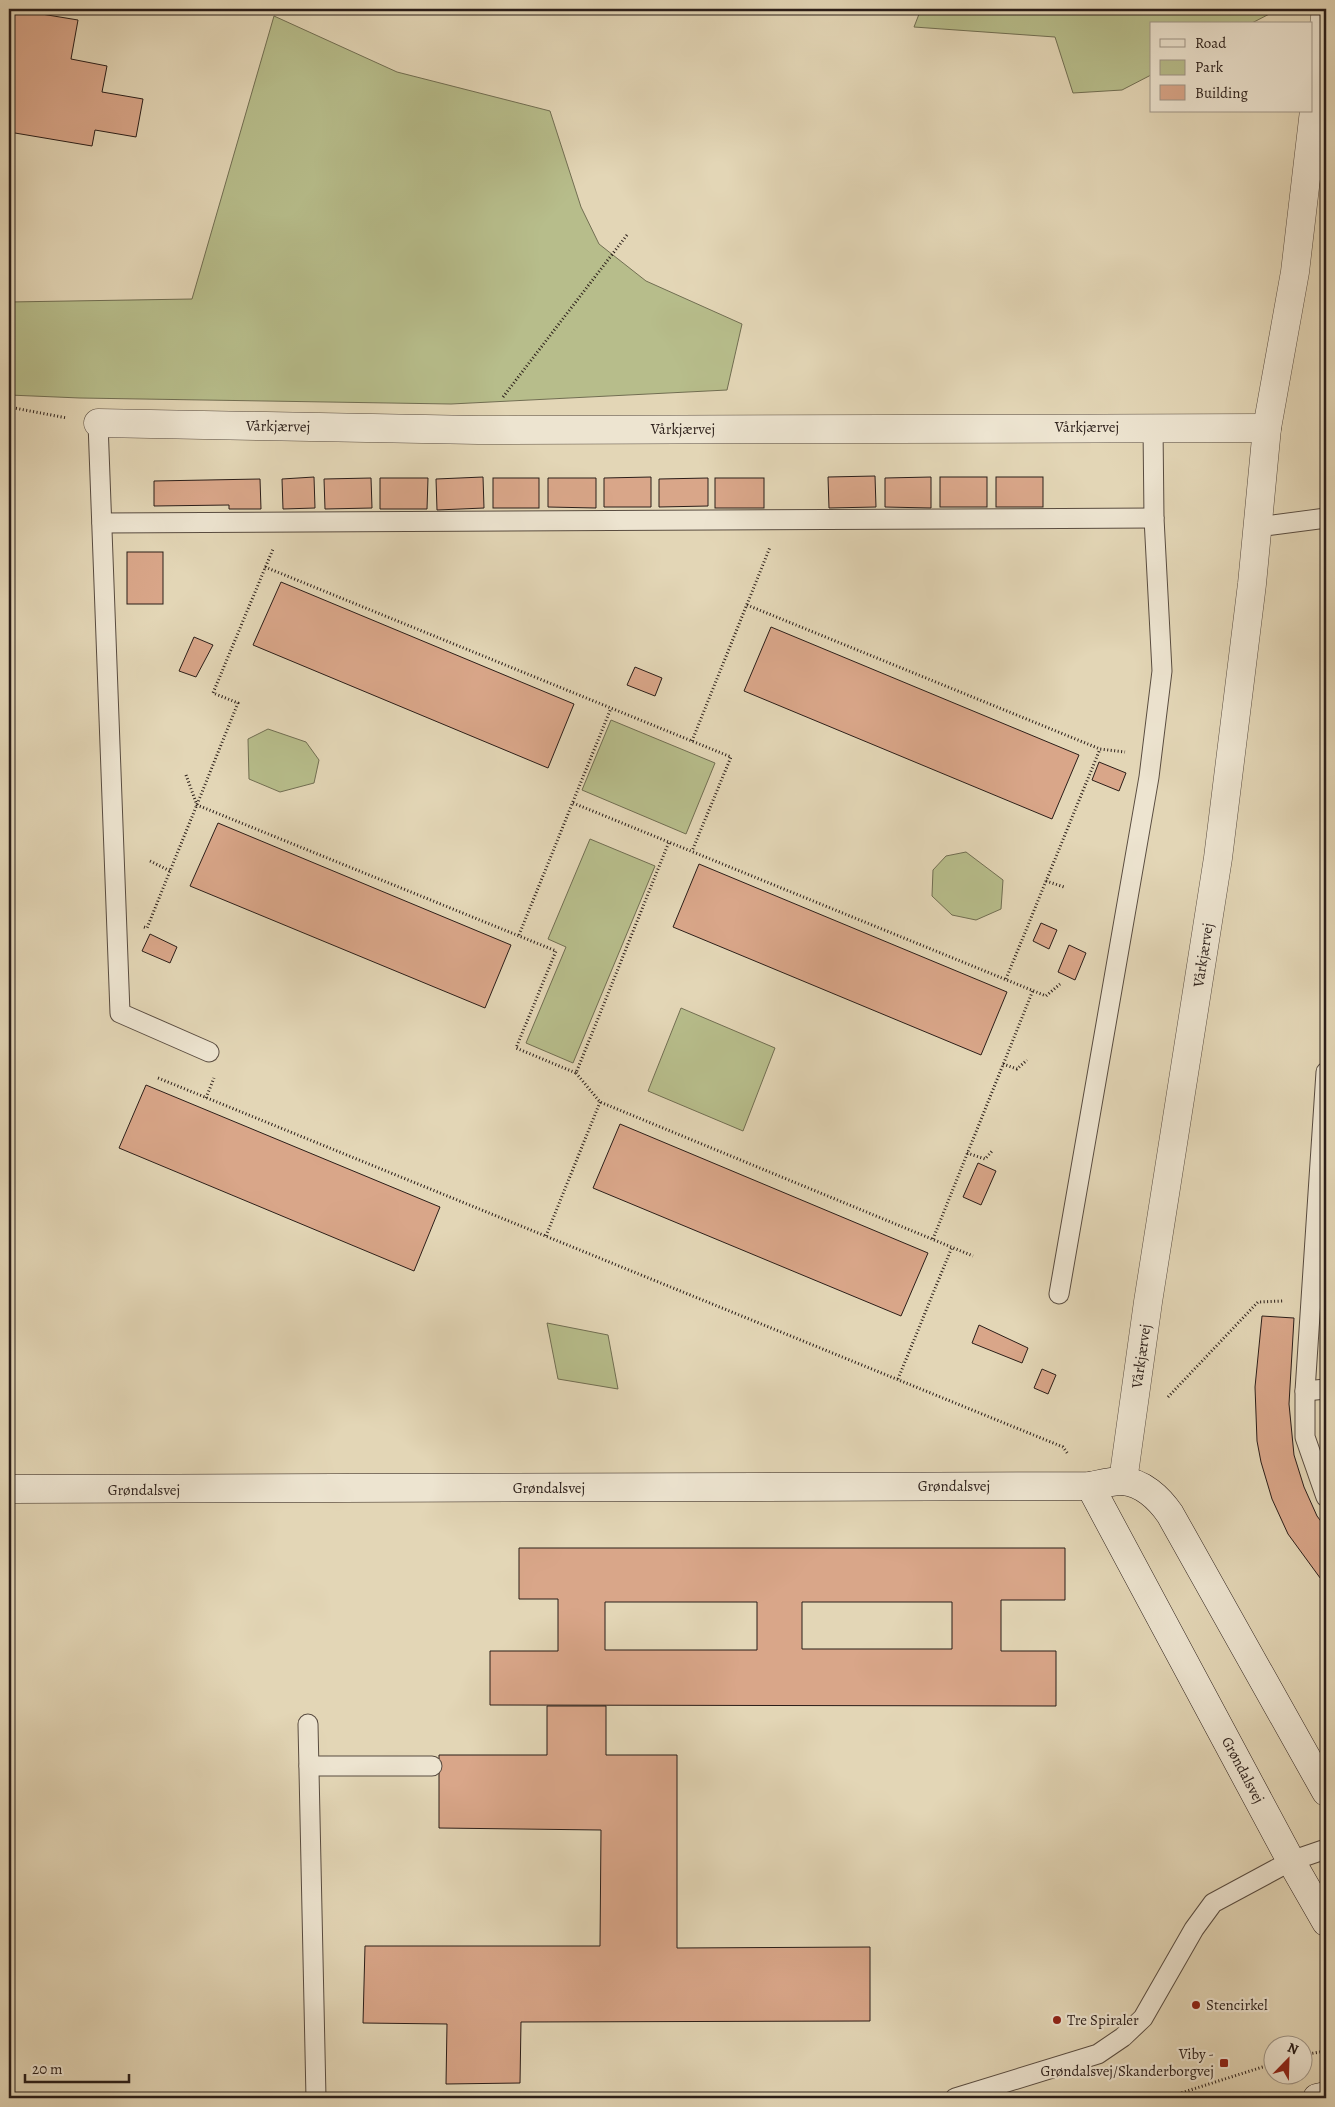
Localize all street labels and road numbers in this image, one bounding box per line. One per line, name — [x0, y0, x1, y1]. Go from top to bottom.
street label: Vårkjærvej — [245, 415, 310, 437]
street label: Vårkjærvej — [1054, 417, 1119, 437]
street label: Vårkjærvej — [650, 419, 715, 439]
street label: Vårkjærvej — [1188, 922, 1218, 989]
street label: Vårkjærvej — [1126, 1323, 1155, 1390]
street label: Grøndalsvej — [918, 1476, 990, 1496]
street label: Grøndalsvej — [513, 1478, 585, 1498]
street label: Grøndalsvej — [108, 1480, 180, 1500]
street label: Grøndalsvej — [1217, 1733, 1269, 1807]

